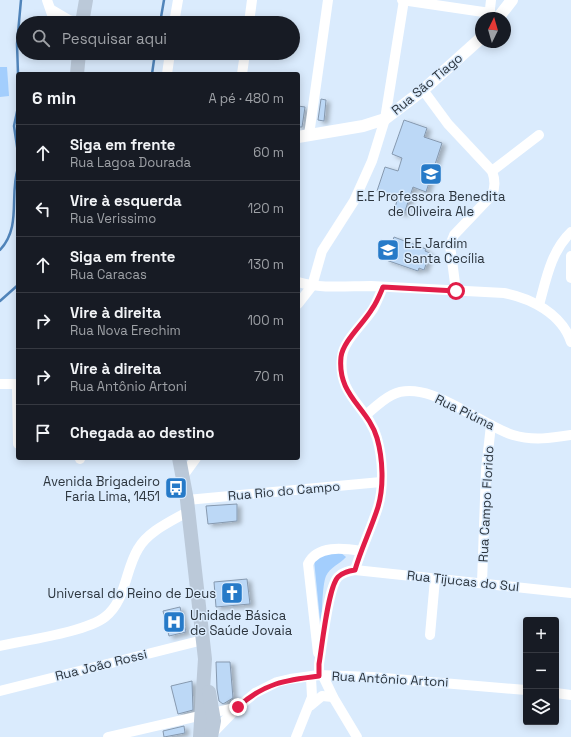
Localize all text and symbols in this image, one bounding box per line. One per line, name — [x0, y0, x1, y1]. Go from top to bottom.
north arrow — [475, 12, 511, 48]
search box — [16, 16, 300, 60]
icon: search — [30, 27, 52, 49]
text: Pesquisar aqui — [62, 29, 167, 48]
street label: Rua São Tiago — [388, 49, 466, 119]
text: 6 min — [32, 87, 76, 109]
text: A pé · 480 m — [208, 90, 284, 107]
text: Siga em frente — [70, 135, 176, 154]
icon: ahead — [32, 142, 54, 164]
text: 60 m — [253, 144, 284, 161]
text: Rua Lagoa Dourada — [70, 154, 191, 171]
school or university icon: E.E Professora Benedita de Oliveira Ale — [418, 161, 444, 187]
place label: E.E Professora Benedita de Oliveira Ale — [357, 188, 506, 220]
text: Vire à esquerda — [70, 191, 182, 210]
icon: left — [32, 198, 54, 220]
text: 120 m — [248, 200, 284, 217]
text: Rua Verissimo — [70, 210, 156, 227]
place label: E.E Jardim Santa Cecília — [404, 235, 485, 267]
school or university icon: E.E Jardim Santa Cecília — [375, 237, 401, 263]
text: Siga em frente — [70, 247, 176, 266]
icon: ahead — [32, 254, 54, 276]
text: 130 m — [248, 256, 284, 273]
text: Rua Caracas — [70, 266, 147, 283]
route start — [447, 282, 465, 300]
text: Vire à direita — [70, 303, 161, 322]
icon: right — [32, 310, 54, 332]
text: 100 m — [247, 312, 284, 329]
text: Rua Nova Erechim — [70, 322, 181, 339]
text: Vire à direita — [70, 359, 161, 378]
icon: right — [32, 366, 54, 388]
text: 70 m — [254, 368, 284, 385]
text: Rua Antônio Artoni — [70, 378, 187, 395]
street label: Rua Piúma — [432, 390, 498, 434]
icon: arrive — [32, 422, 54, 444]
text: Chegada ao destino — [70, 423, 214, 442]
street label: Rua Campo Florido — [474, 445, 498, 563]
place label: Avenida Brigadeiro Faria Lima, 1451 — [43, 473, 160, 505]
bus stop icon: Avenida Brigadeiro Faria Lima, 1451 — [163, 475, 189, 501]
street label: Rua Rio do Campo — [227, 478, 341, 504]
street label: Rua Tijucas do Sul — [406, 567, 520, 595]
church icon: Universal do Reino de Deus — [219, 580, 245, 606]
place label: Universal do Reino de Deus — [47, 585, 216, 602]
place label: Unidade Básica de Saúde Jovaia — [190, 607, 293, 639]
hospital icon: Unidade Básica de Saúde Jovaia — [161, 609, 187, 635]
map controls — [523, 617, 559, 725]
button: + — [523, 617, 559, 653]
street label: Rua João Rossi — [53, 645, 149, 685]
button: − — [523, 653, 559, 689]
street label: Rua Antônio Artoni — [331, 667, 449, 691]
button: layers — [523, 689, 559, 725]
route end — [229, 698, 247, 716]

